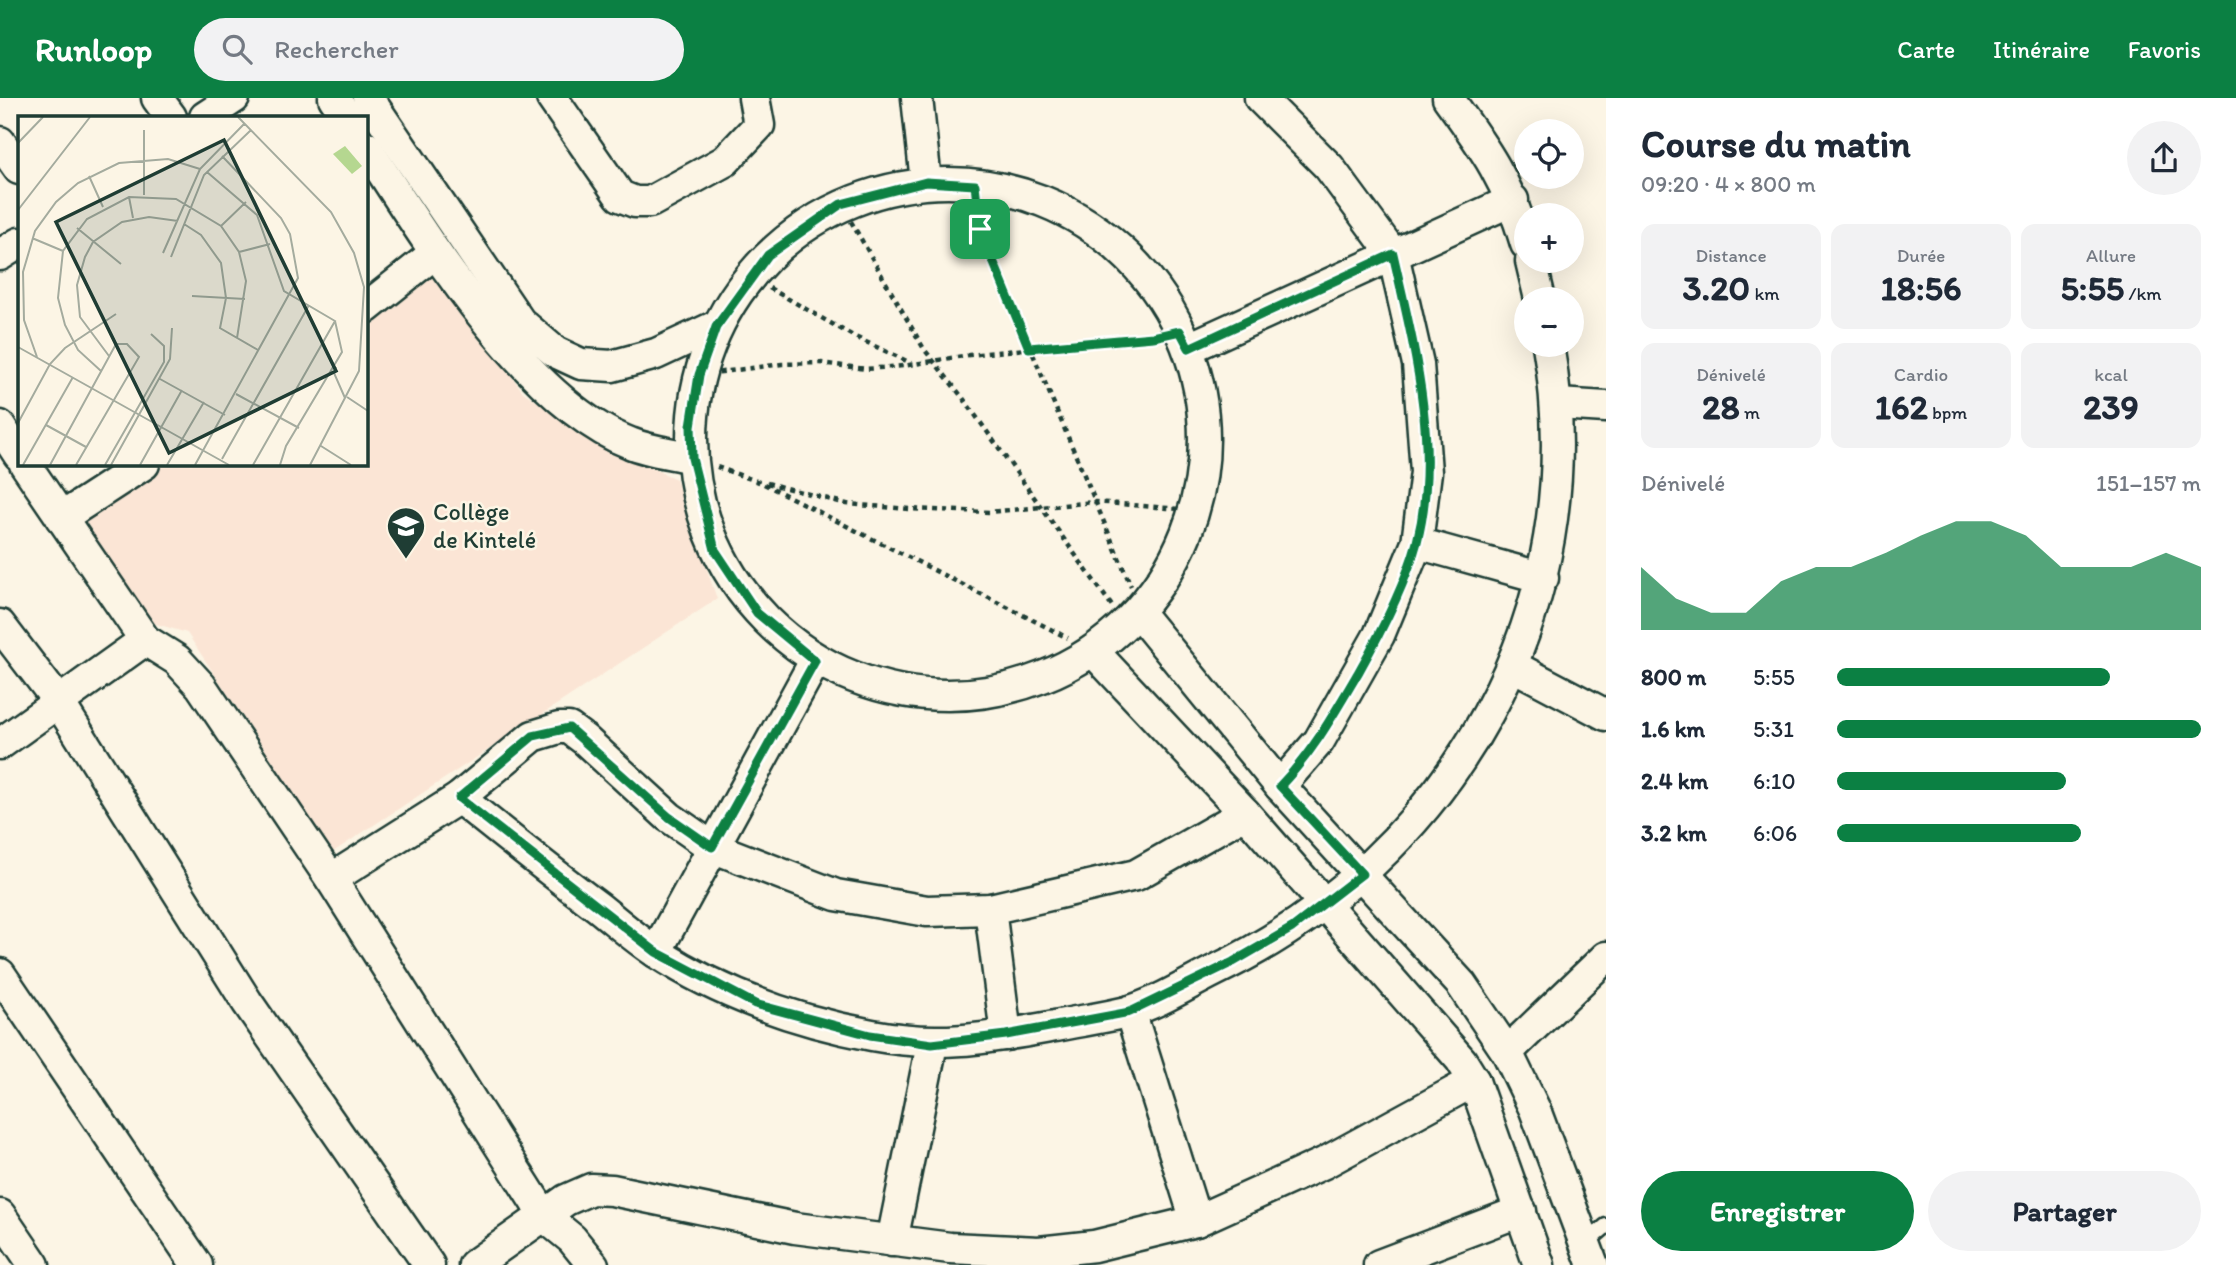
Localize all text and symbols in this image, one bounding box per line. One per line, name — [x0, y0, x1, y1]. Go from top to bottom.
search box — [194, 18, 684, 81]
text: Runloop — [35, 30, 152, 69]
icon: search — [218, 30, 256, 68]
text: Rechercher — [274, 33, 399, 65]
text: Carte — [1897, 35, 1955, 64]
text: Itinéraire — [1993, 35, 2090, 64]
text: Favoris — [2128, 35, 2201, 64]
inset map — [18, 116, 368, 466]
map controls — [1514, 119, 1584, 357]
button: locate — [1514, 119, 1584, 189]
text: Course du matin — [1641, 121, 1911, 167]
button: share — [2127, 121, 2201, 195]
text: 09:20 · 4 × 800 m — [1641, 170, 1816, 198]
pin — [950, 199, 1010, 259]
button: + — [1514, 203, 1584, 273]
icon: arrive — [961, 210, 999, 248]
text: Distance — [1695, 244, 1767, 267]
text: Durée — [1897, 244, 1945, 267]
text: Allure — [2086, 244, 2136, 267]
text: 3.20 — [1682, 267, 1750, 309]
text: 18:56 — [1881, 267, 1961, 309]
text: 5:55 — [2060, 267, 2124, 309]
text: km — [1750, 282, 1780, 305]
text: /km — [2124, 282, 2162, 305]
button: − — [1514, 287, 1584, 357]
text: Dénivelé — [1696, 363, 1766, 386]
text: Cardio — [1894, 363, 1948, 386]
text: kcal — [2094, 363, 2128, 386]
text: 28 — [1702, 386, 1740, 428]
text: 162 — [1875, 386, 1928, 428]
text: 239 — [2083, 386, 2139, 428]
text: m — [1740, 401, 1760, 424]
text: bpm — [1928, 401, 1967, 424]
text: Dénivelé — [1641, 469, 1725, 497]
text: 151–157 m — [2096, 469, 2201, 497]
place label: Collège de Kintelé — [433, 497, 536, 554]
school or university icon: Collège de Kintelé — [385, 505, 427, 560]
text: 800 m — [1641, 663, 1706, 691]
text: 5:55 — [1753, 663, 1795, 691]
text: 1.6 km — [1641, 715, 1705, 743]
text: 5:31 — [1753, 715, 1794, 743]
text: 2.4 km — [1641, 767, 1708, 795]
text: 6:10 — [1753, 767, 1796, 795]
text: 3.2 km — [1641, 819, 1707, 847]
text: 6:06 — [1753, 819, 1797, 847]
button: Enregistrer — [1641, 1171, 1914, 1251]
button: Partager — [1928, 1171, 2201, 1251]

